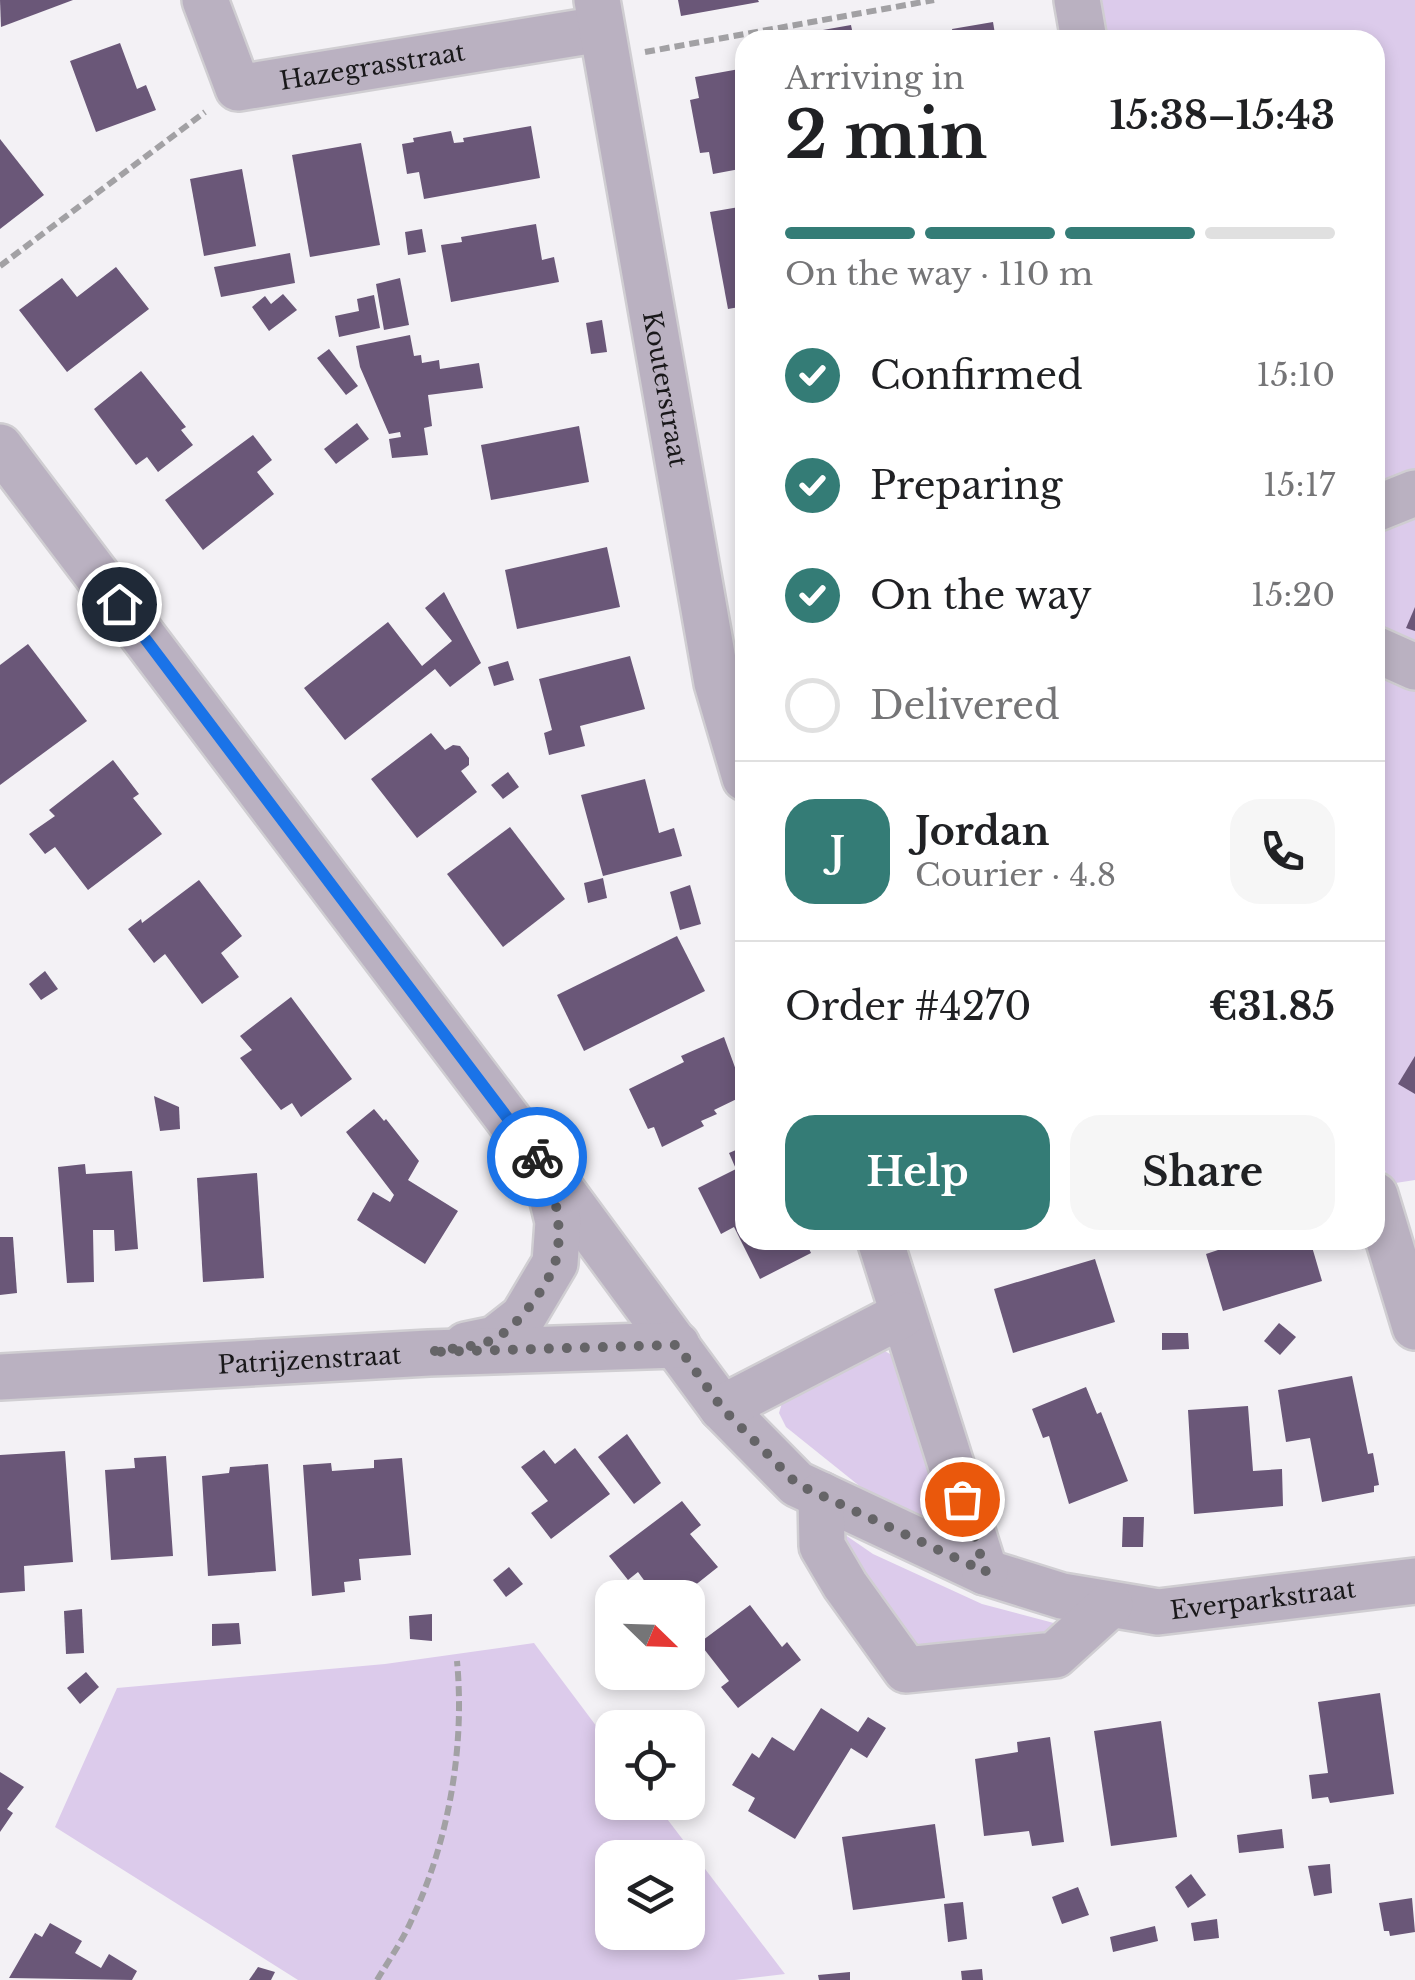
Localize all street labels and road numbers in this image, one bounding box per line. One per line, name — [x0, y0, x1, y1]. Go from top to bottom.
street label: Hazegrasstraat — [277, 36, 468, 97]
street label: Kouterstraat — [636, 309, 694, 470]
street label: Patrijzenstraat — [217, 1340, 403, 1381]
street label: Everparkstraat — [1168, 1573, 1358, 1626]

